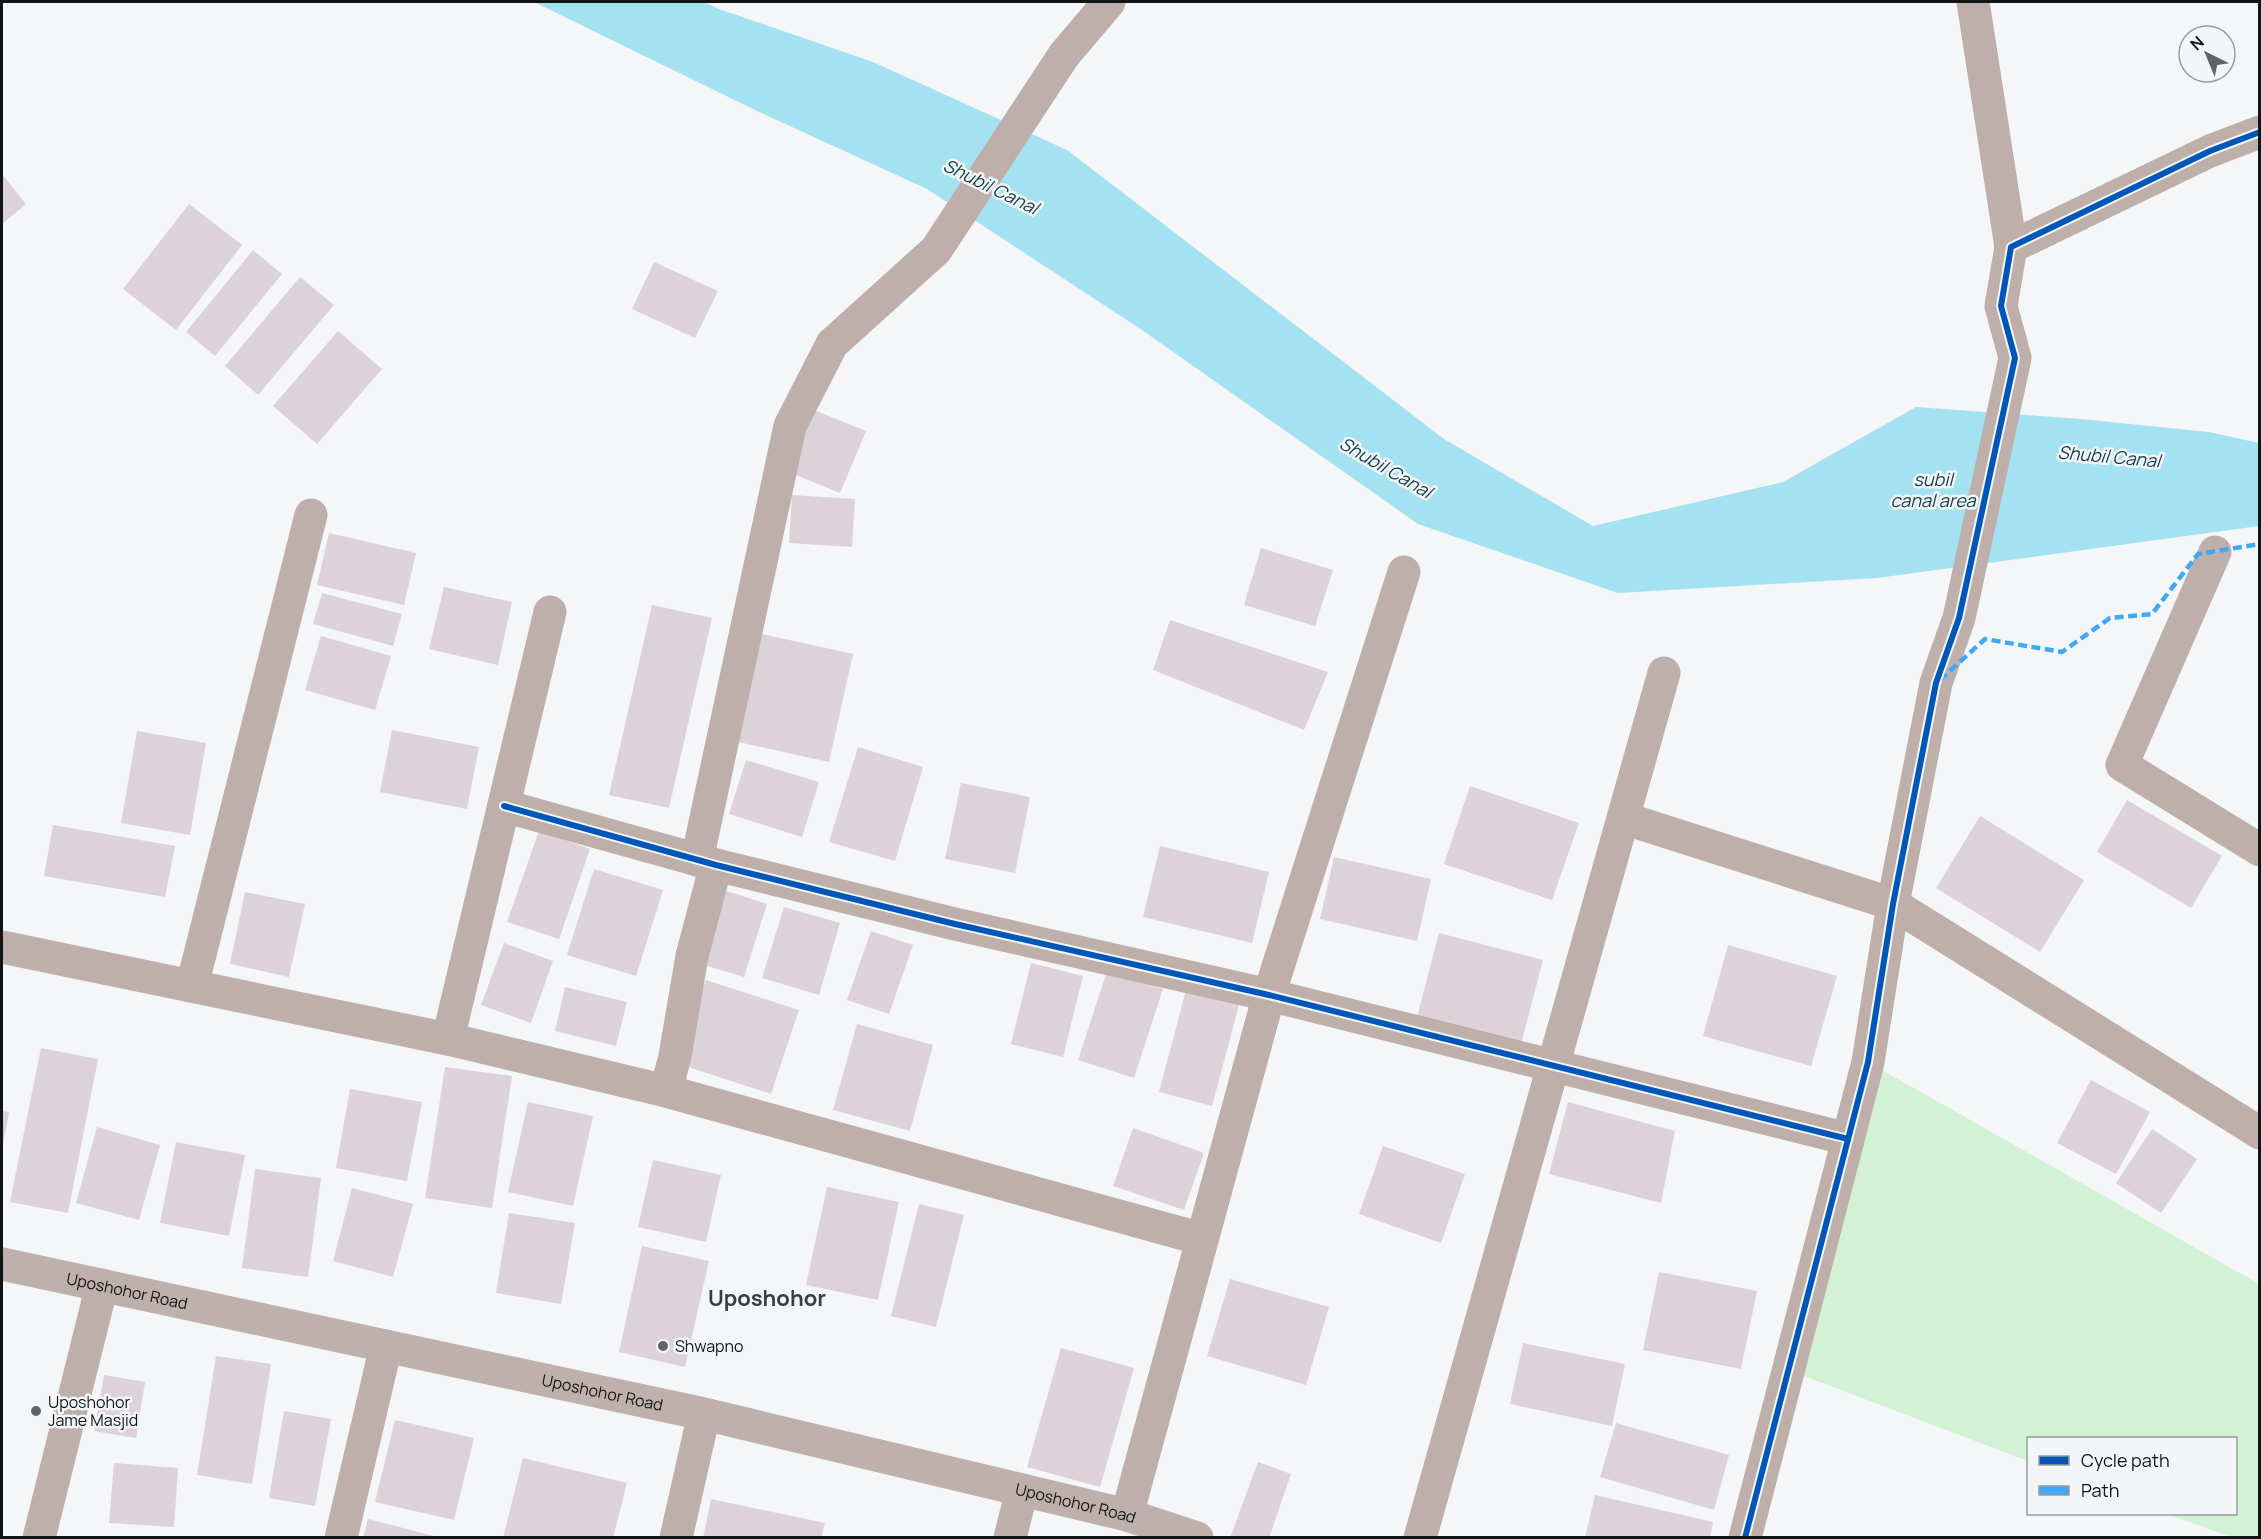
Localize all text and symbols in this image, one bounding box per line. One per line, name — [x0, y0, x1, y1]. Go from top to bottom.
north arrow — [2177, 24, 2237, 84]
text: N — [2185, 31, 2208, 55]
water label: Shubil Canal — [939, 153, 1045, 221]
water label: Shubil Canal — [1335, 431, 1439, 505]
water label: Shubil Canal — [2057, 440, 2164, 473]
water label: subil canal area — [1890, 467, 1977, 512]
street label: Uposhohor Road — [65, 1267, 190, 1314]
district label: Uposhohor — [708, 1283, 826, 1313]
place label: Shwapno — [675, 1335, 743, 1357]
marker: Shwapno — [656, 1339, 670, 1353]
street label: Uposhohor Road — [540, 1369, 665, 1416]
place label: Uposhohor Jame Masjid — [48, 1391, 138, 1431]
marker: Uposhohor Jame Masjid — [29, 1404, 43, 1418]
legend — [2027, 1437, 2237, 1515]
text: Cycle path — [2081, 1448, 2170, 1472]
street label: Uposhohor Road — [1013, 1478, 1139, 1528]
text: Path — [2081, 1478, 2119, 1502]

